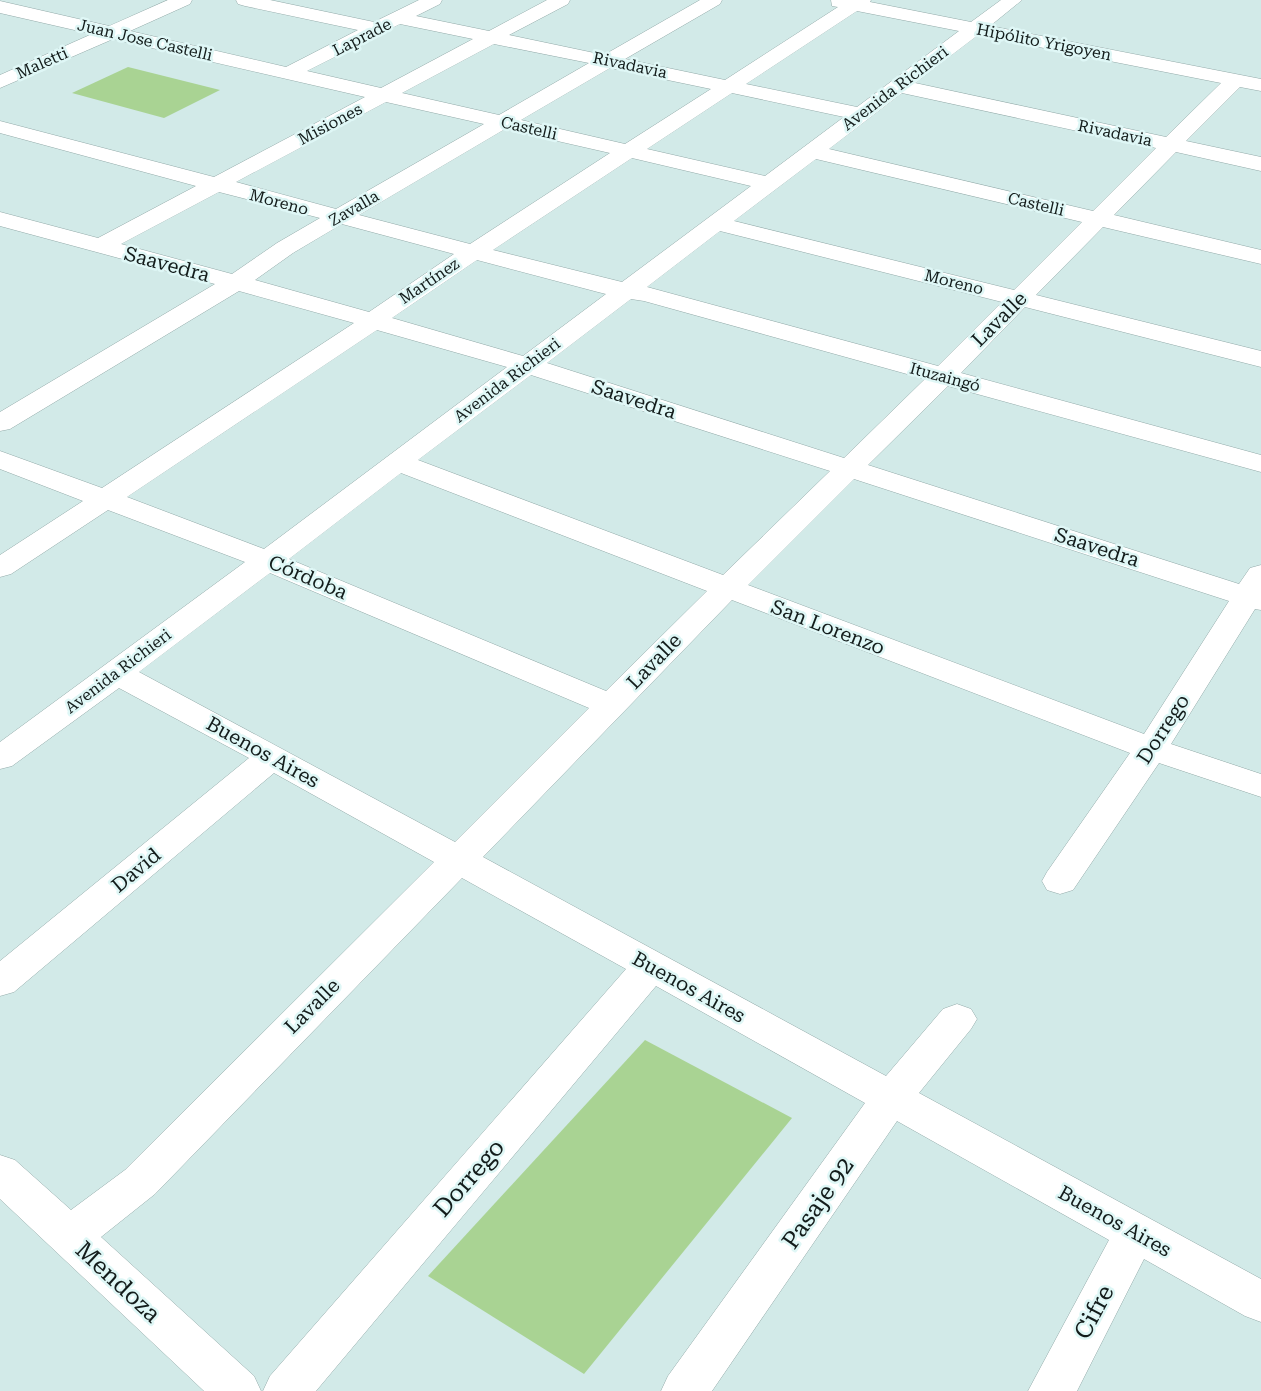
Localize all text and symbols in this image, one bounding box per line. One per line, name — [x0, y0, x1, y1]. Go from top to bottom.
street label: Laprade — [330, 14, 395, 60]
street label: Juan Jose Castelli — [76, 15, 214, 65]
street label: Hipólito Yrigoyen — [975, 20, 1113, 64]
street label: Avenida Richieri — [838, 42, 952, 134]
street label: Maletti — [13, 43, 71, 83]
street label: Rivadavia — [591, 48, 669, 82]
street label: Misiones — [295, 99, 366, 149]
street label: Castelli — [499, 112, 559, 144]
street label: Rivadavia — [1076, 116, 1154, 150]
street label: Moreno — [247, 185, 311, 219]
street label: Zavalla — [326, 186, 383, 230]
street label: Castelli — [1006, 188, 1066, 220]
street label: Saavedra — [122, 241, 213, 287]
street label: Martínez — [395, 254, 463, 308]
street label: Moreno — [922, 265, 986, 299]
street label: Lavalle — [966, 286, 1032, 352]
street label: Avenida Richieri — [450, 334, 564, 426]
street label: Ituzaingó — [908, 358, 982, 396]
street label: Saavedra — [589, 374, 679, 424]
street label: Saavedra — [1052, 522, 1142, 572]
street label: Córdoba — [265, 550, 351, 604]
street label: San Lorenzo — [768, 594, 888, 660]
street label: Avenida Richieri — [61, 625, 175, 717]
street label: Lavalle — [622, 628, 686, 694]
street label: Dorrego — [1132, 690, 1194, 768]
street label: Buenos Aires — [202, 711, 324, 793]
street label: David — [107, 843, 166, 897]
street label: Buenos Aires — [628, 946, 750, 1028]
street label: Lavalle — [279, 973, 345, 1039]
street label: Dorrego — [428, 1133, 510, 1223]
street label: Pasaje 92 — [776, 1152, 860, 1254]
street label: Buenos Aires — [1054, 1180, 1176, 1262]
street label: Mendoza — [70, 1236, 166, 1328]
street label: Cifre — [1068, 1280, 1120, 1344]

